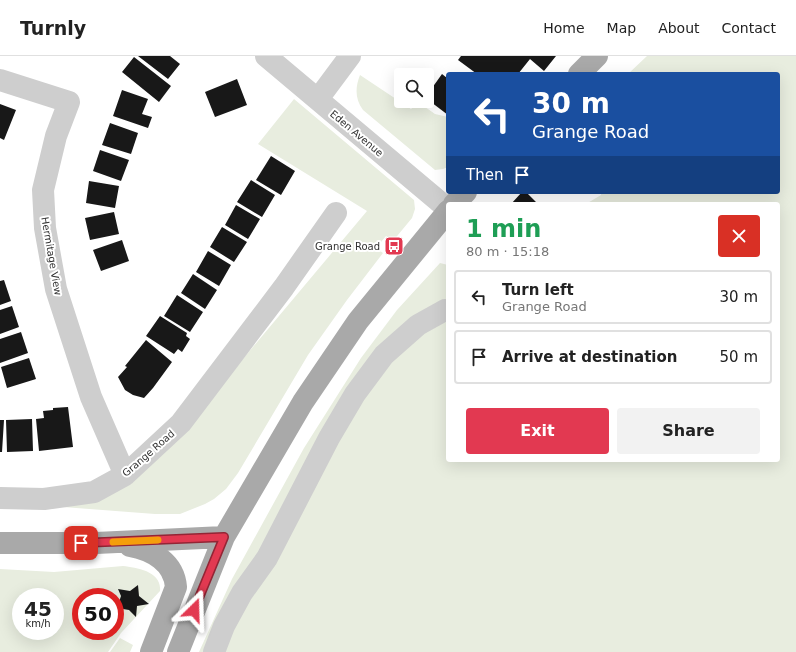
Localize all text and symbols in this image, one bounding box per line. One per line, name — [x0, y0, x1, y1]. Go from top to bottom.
text: Turnly — [20, 17, 86, 39]
text: Home — [543, 20, 585, 36]
text: Map — [607, 20, 636, 36]
text: About — [658, 20, 700, 36]
text: Contact — [722, 20, 776, 36]
map controls — [394, 68, 434, 108]
button: search — [394, 68, 434, 108]
text: 30 m — [532, 87, 610, 120]
icon: left — [466, 88, 518, 140]
street label: Eden Avenue — [328, 108, 385, 159]
text: Grange Road — [532, 121, 649, 142]
icon: arrive — [511, 164, 533, 186]
text: Then — [466, 166, 503, 184]
text: 1 min — [466, 215, 541, 243]
button: close — [718, 215, 760, 257]
street label: Hermitage View — [39, 216, 64, 296]
bus stop icon: Grange Road — [383, 235, 405, 257]
place label: Grange Road — [315, 241, 380, 252]
text: 80 m · 15:18 — [466, 244, 549, 259]
text: Turn left — [502, 281, 574, 299]
icon: left — [468, 286, 490, 308]
text: 30 m — [720, 288, 758, 306]
text: Grange Road — [502, 299, 587, 314]
icon: arrive — [468, 346, 490, 368]
text: Arrive at destination — [502, 348, 677, 366]
text: 50 m — [720, 348, 758, 366]
button: Exit — [466, 408, 609, 454]
button: Share — [617, 408, 760, 454]
street label: Grange Road — [120, 428, 177, 479]
pin — [64, 526, 98, 560]
icon: arrive — [70, 532, 92, 554]
speed limit sign: 50 — [72, 588, 124, 640]
position arrow — [173, 589, 215, 631]
text: 45 — [24, 597, 52, 621]
text: km/h — [25, 618, 51, 629]

